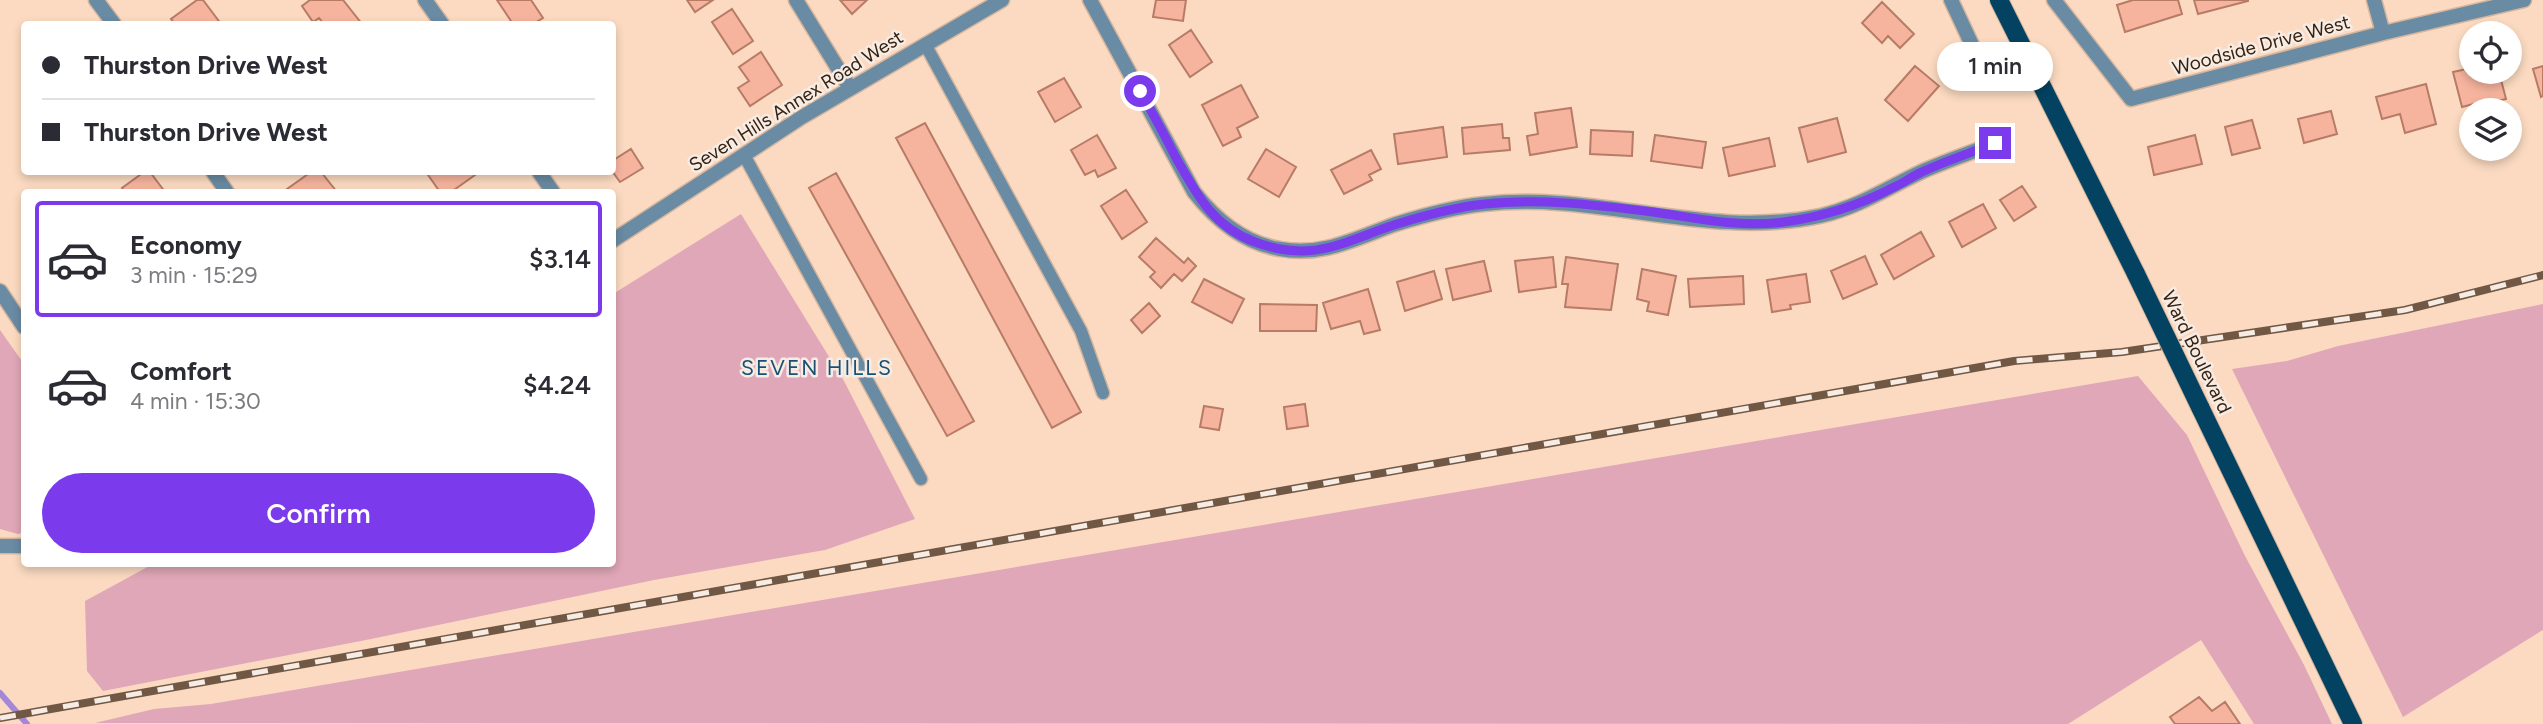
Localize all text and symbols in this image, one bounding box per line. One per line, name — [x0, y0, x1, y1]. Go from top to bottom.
street label: Woodside Drive West — [2170, 10, 2352, 80]
map controls — [2459, 21, 2522, 161]
button: locate — [2459, 21, 2522, 84]
street label: Seven Hills Annex Road West — [685, 26, 907, 176]
callout: 1 min — [1937, 41, 2053, 90]
text: Thurston Drive West — [84, 49, 328, 81]
text: 1 min — [1968, 52, 2022, 80]
route start — [1124, 75, 1156, 107]
button: layers — [2459, 98, 2522, 161]
text: Thurston Drive West — [84, 116, 328, 148]
route end — [1979, 127, 2011, 159]
icon: car — [46, 228, 109, 291]
text: Economy — [130, 229, 242, 261]
text: $3.14 — [529, 243, 591, 275]
text: 3 min · 15:29 — [130, 261, 258, 289]
street label: Ward Boulevard — [2157, 287, 2237, 417]
icon: car — [46, 354, 109, 417]
text: Comfort — [130, 355, 232, 387]
district label: SEVEN HILLS — [741, 355, 893, 380]
text: $4.24 — [523, 369, 591, 401]
text: 4 min · 15:30 — [130, 387, 261, 415]
button: Confirm — [42, 473, 595, 553]

